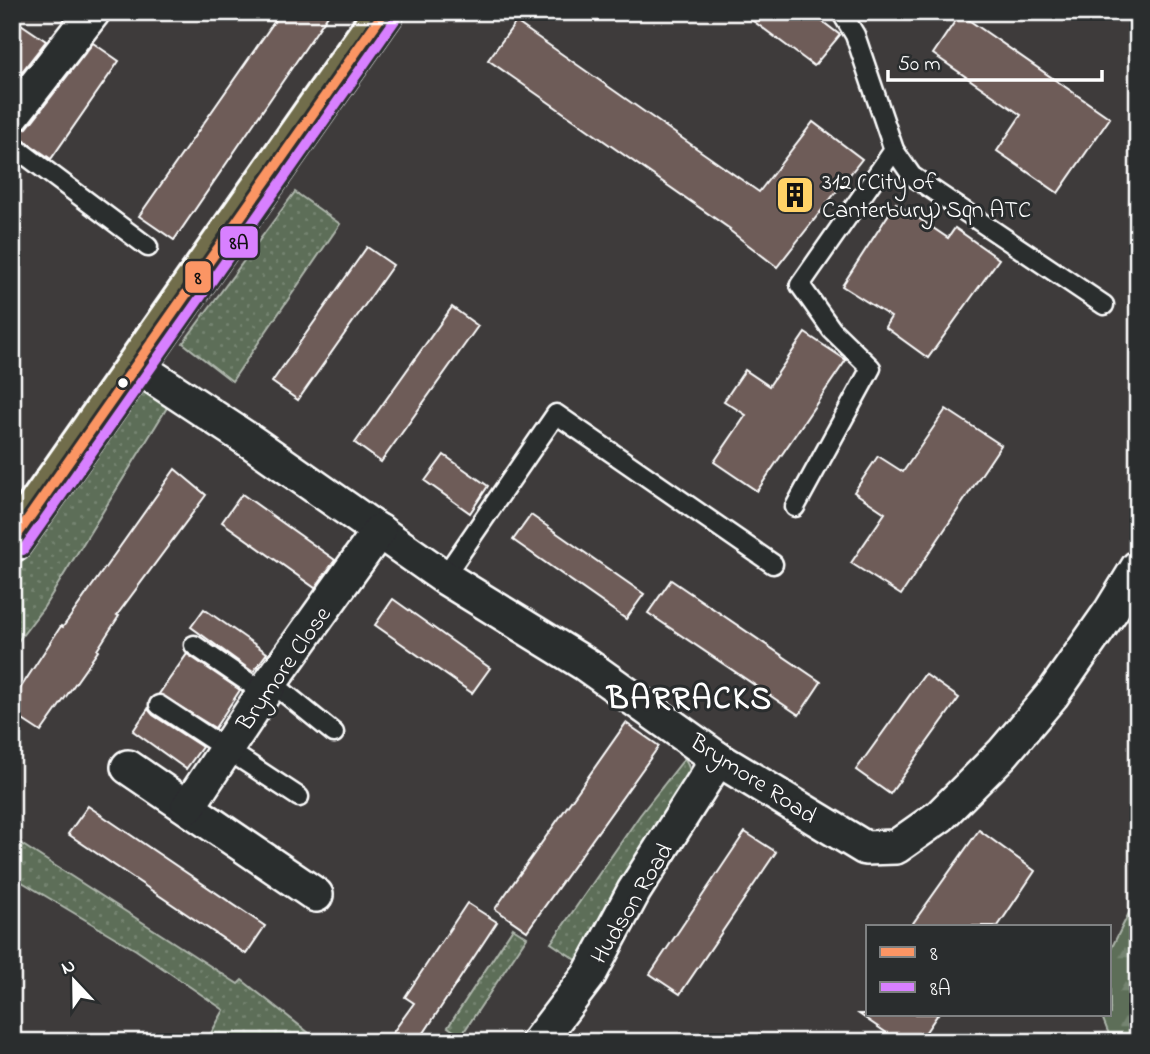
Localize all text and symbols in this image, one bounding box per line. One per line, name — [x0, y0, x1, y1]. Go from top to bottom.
scale bar — [888, 38, 1101, 82]
text: 50 m — [898, 50, 941, 80]
place label: 312 (City of Canterbury) Sqn ATC — [822, 166, 1031, 230]
building icon: 312 (City of Canterbury) Sqn ATC — [774, 174, 816, 216]
line badge: 8A — [219, 225, 259, 259]
text: 8A — [229, 231, 249, 258]
line badge: 8 — [184, 260, 212, 294]
text: 8 — [193, 266, 202, 293]
unlabelled marker — [116, 376, 130, 390]
street label: Brymore Close — [229, 600, 342, 740]
district label: BARRACKS — [605, 677, 773, 724]
street label: Brymore Road — [681, 726, 823, 835]
street label: Hudson Road — [583, 837, 683, 972]
legend — [866, 925, 1112, 1016]
text: 8 — [930, 940, 938, 970]
north arrow — [38, 946, 108, 1016]
text: N — [58, 953, 80, 982]
text: 8A — [930, 975, 951, 1005]

